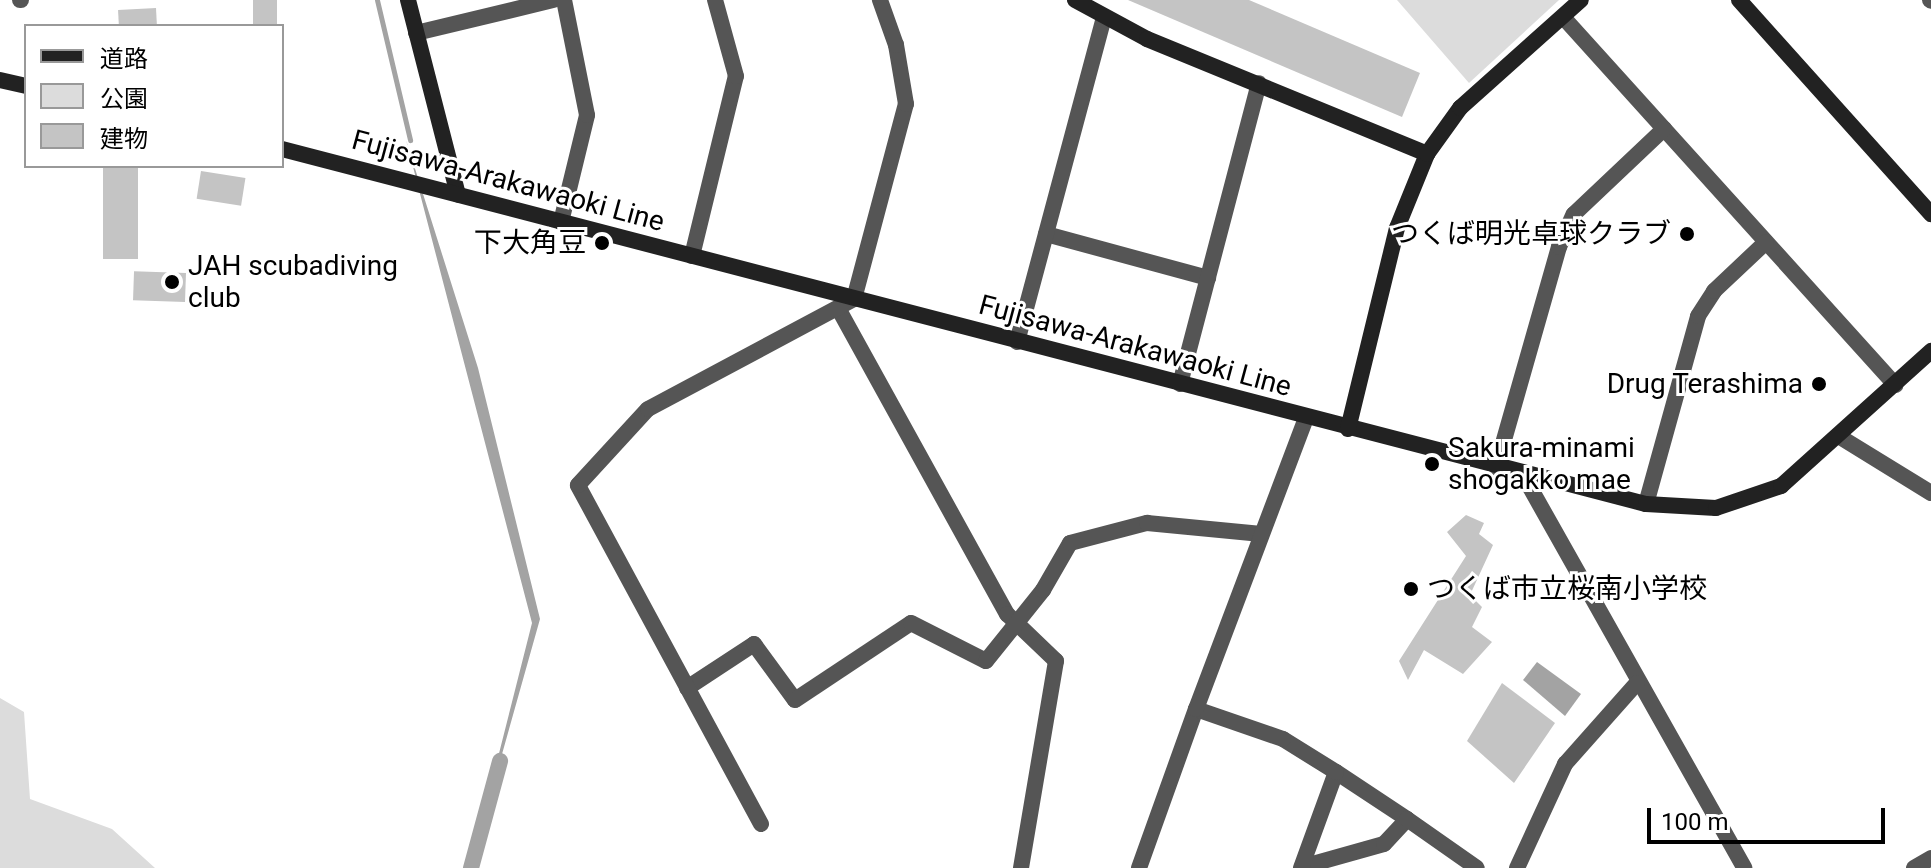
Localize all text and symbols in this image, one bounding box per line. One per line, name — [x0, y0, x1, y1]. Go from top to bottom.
legend — [24, 24, 284, 168]
text: 道路 — [100, 45, 148, 73]
text: 公園 — [100, 85, 148, 113]
street label: Fujisawa-Arakawaoki Line — [348, 123, 668, 239]
text: 建物 — [100, 125, 148, 153]
place label: つくば明光卓球クラブ — [1391, 217, 1671, 251]
marker: つくば明光卓球クラブ — [1678, 225, 1696, 243]
place label: 下大角豆 — [474, 226, 586, 260]
marker: 下大角豆 — [593, 234, 611, 252]
place label: JAH scubadiving club — [188, 249, 398, 315]
marker: JAH scubadiving club — [163, 273, 181, 291]
street label: Fujisawa-Arakawaoki Line — [975, 288, 1295, 404]
place label: Drug Terashima — [1606, 367, 1803, 401]
marker: Drug Terashima — [1810, 375, 1828, 393]
place label: Sakura-minami shogakko mae — [1448, 431, 1635, 497]
marker: Sakura-minami shogakko mae — [1423, 455, 1441, 473]
place label: つくば市立桜南小学校 — [1427, 572, 1707, 606]
marker: つくば市立桜南小学校 — [1402, 580, 1420, 598]
scale bar — [1651, 792, 1889, 842]
text: 100 m — [1661, 808, 1728, 836]

